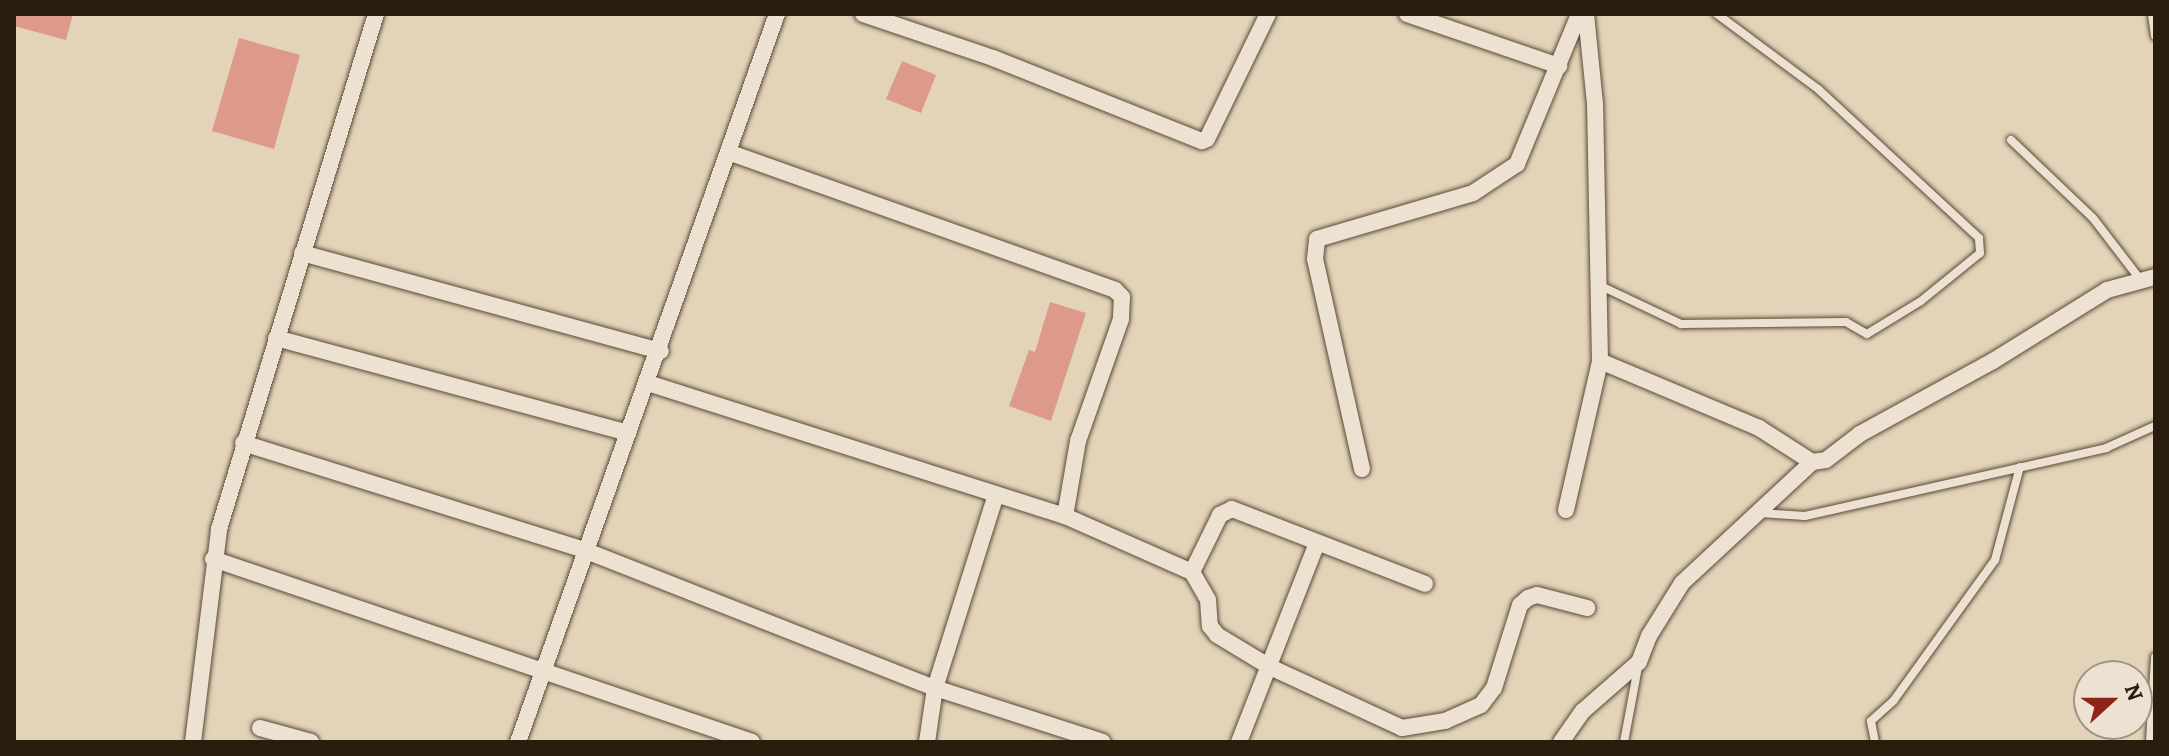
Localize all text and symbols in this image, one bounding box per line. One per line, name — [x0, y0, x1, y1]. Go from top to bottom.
north arrow — [2073, 660, 2153, 740]
text: N — [2117, 679, 2150, 705]

